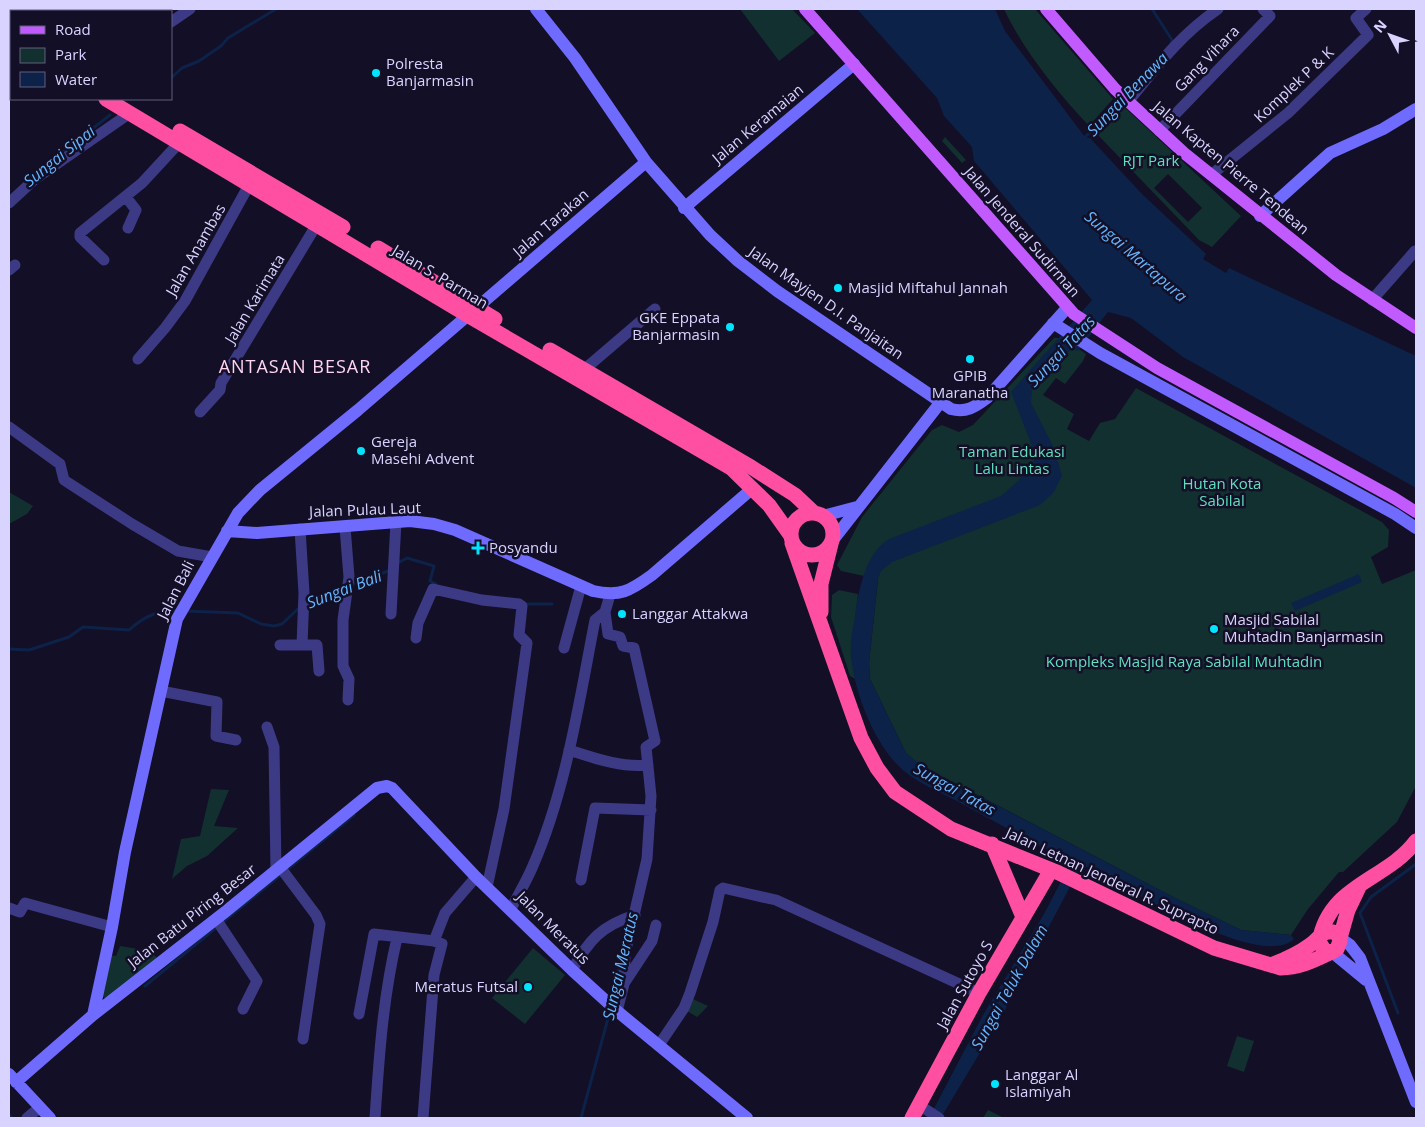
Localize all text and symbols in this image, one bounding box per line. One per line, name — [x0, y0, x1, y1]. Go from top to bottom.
legend — [10, 10, 172, 100]
north arrow — [1365, 10, 1415, 60]
text: N — [1369, 16, 1391, 37]
text: Road — [55, 19, 91, 39]
street label: Gang Vihara — [1169, 21, 1243, 96]
street label: Komplek P & K — [1249, 42, 1338, 126]
text: Park — [55, 44, 86, 64]
water label: Sungai Benawa — [1081, 47, 1173, 141]
place label: Polresta Banjarmasin — [386, 53, 474, 90]
marker: Polresta Banjarmasin — [370, 67, 382, 79]
text: Water — [55, 69, 97, 89]
street label: Jalan Keramaian — [706, 79, 807, 169]
street label: Jalan Kapten Pierre Tendean — [1148, 95, 1314, 239]
water label: Sungai Sipai — [18, 120, 100, 192]
park label: RJT Park — [1123, 150, 1180, 170]
street label: Jalan Jenderal Sudirman — [959, 160, 1085, 301]
street label: Jalan Tarakan — [507, 184, 592, 262]
street label: Jalan Anambas — [160, 200, 230, 301]
water label: Sungai Martapura — [1080, 205, 1192, 307]
street label: Jalan S. Parman — [387, 239, 492, 313]
street label: Jalan Mayjen D.I. Panjaitan — [744, 240, 908, 363]
street label: Jalan Karimata — [219, 250, 289, 349]
place label: Masjid Miftahul Jannah — [848, 277, 1008, 297]
marker: Masjid Miftahul Jannah — [832, 282, 844, 294]
place label: GKE Eppata Banjarmasin — [632, 307, 720, 344]
water label: Sungai Tatas — [1022, 310, 1100, 392]
marker: GKE Eppata Banjarmasin — [724, 321, 736, 333]
marker: GPIB Maranatha — [964, 353, 976, 365]
district label: ANTASAN BESAR — [219, 354, 371, 378]
place label: GPIB Maranatha — [932, 365, 1008, 402]
place label: Gereja Masehi Advent — [371, 431, 474, 468]
park label: Taman Edukasi Lalu Lintas — [959, 441, 1065, 478]
marker: Gereja Masehi Advent — [355, 445, 367, 457]
park label: Hutan Kota Sabilal — [1183, 473, 1261, 510]
street label: Jalan Pulau Laut — [307, 497, 421, 521]
place label: Posyandu — [489, 537, 558, 557]
marker: Posyandu — [471, 541, 485, 555]
street label: Jalan Bali — [151, 557, 198, 624]
water label: Sungai Bali — [303, 564, 386, 613]
place label: Langgar Attakwa — [632, 603, 748, 623]
marker: Langgar Attakwa — [616, 608, 628, 620]
place label: Masjid Sabilal Muhtadin Banjarmasin — [1224, 609, 1383, 646]
marker: Masjid Sabilal Muhtadin Banjarmasin — [1208, 623, 1220, 635]
park label: Kompleks Masjid Raya Sabilal Muhtadin — [1046, 651, 1322, 671]
water label: Sungai Tatas — [910, 757, 1000, 821]
street label: Jalan Letnan Jenderal R. Suprapto — [1001, 821, 1222, 938]
street label: Jalan Batu Piring Besar — [121, 859, 260, 973]
street label: Jalan Meratus — [511, 885, 595, 968]
water label: Sungai Meratus — [597, 910, 643, 1022]
water label: Sungai Teluk Dalam — [965, 920, 1053, 1054]
street label: Jalan Sutoyo S — [931, 937, 997, 1034]
place label: Meratus Futsal — [414, 976, 518, 996]
marker: Meratus Futsal — [522, 981, 534, 993]
place label: Langgar Al Islamiyah — [1005, 1064, 1078, 1101]
marker: Langgar Al Islamiyah — [989, 1078, 1001, 1090]

